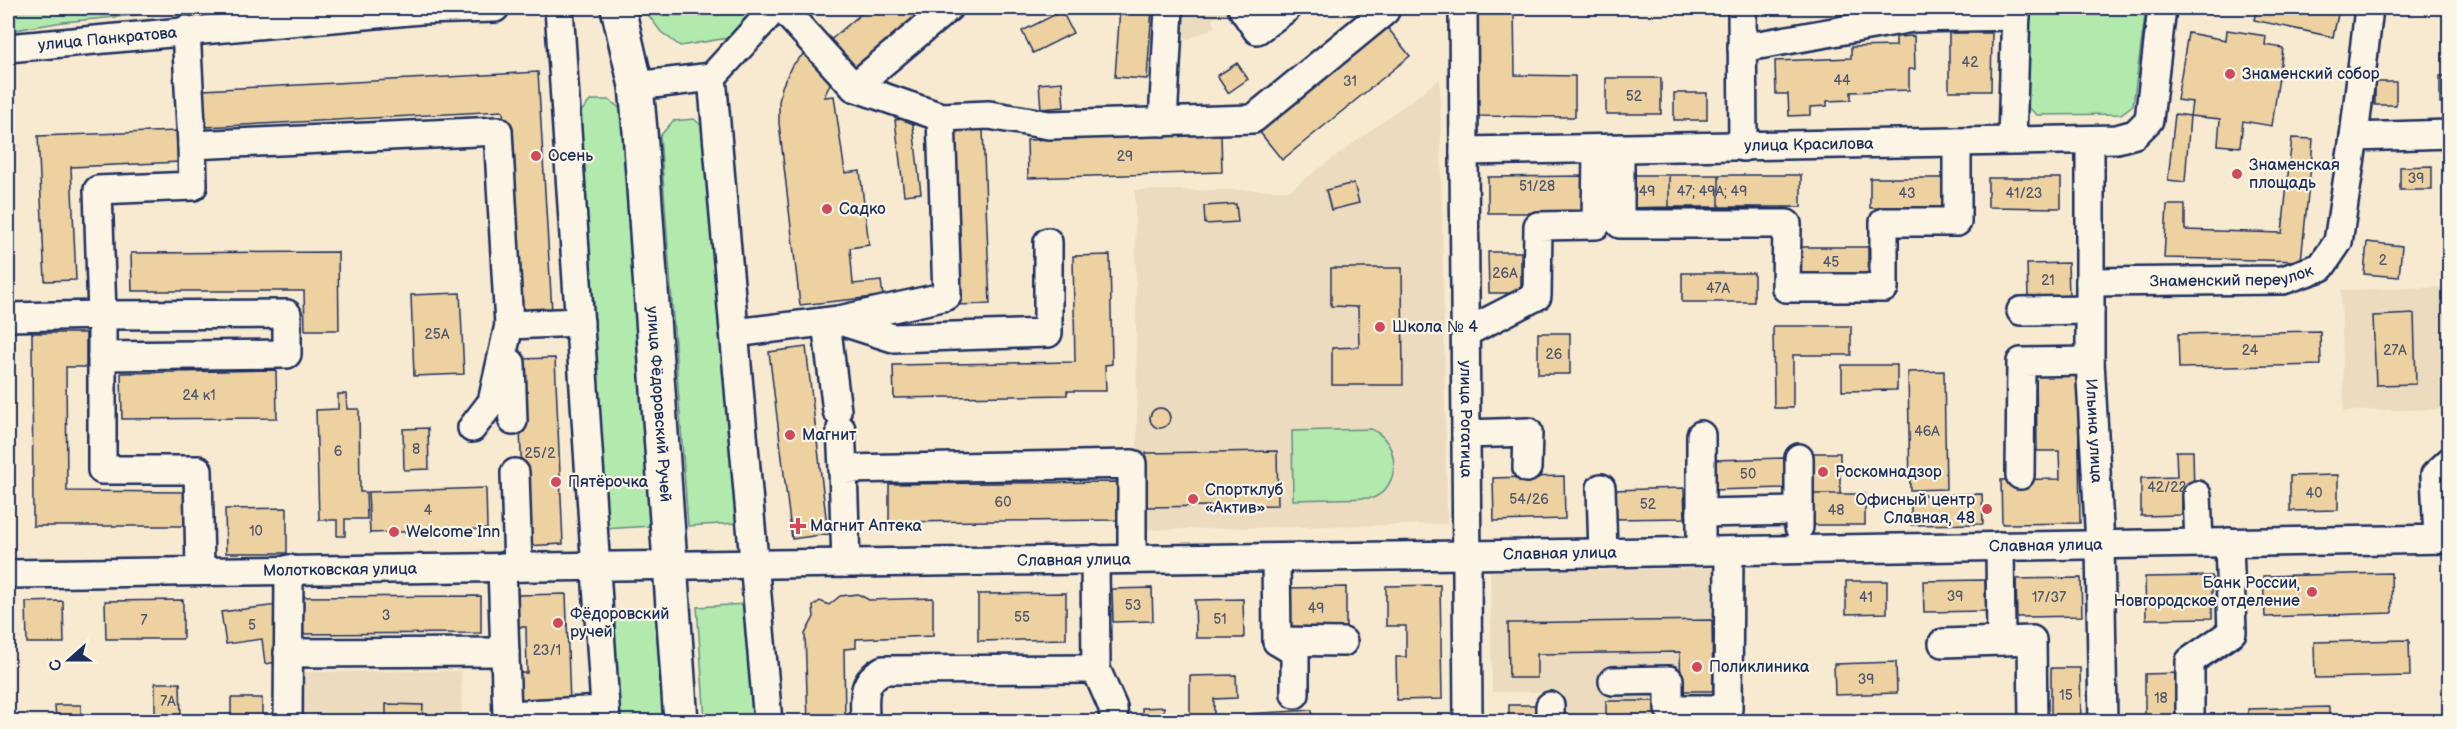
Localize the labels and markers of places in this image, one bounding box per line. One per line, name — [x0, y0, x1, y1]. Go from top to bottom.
place label: Знаменский собор — [2242, 65, 2380, 84]
marker: Знаменский собор — [2223, 67, 2237, 81]
place label: Осень — [548, 147, 593, 166]
marker: Осень — [529, 149, 543, 163]
place label: Знаменская площадь — [2249, 156, 2340, 193]
marker: Знаменская площадь — [2230, 167, 2244, 181]
place label: Садко — [839, 200, 886, 219]
marker: Садко — [820, 202, 834, 216]
place label: Школа № 4 — [1392, 318, 1478, 337]
marker: Школа № 4 — [1373, 320, 1387, 334]
place label: Магнит — [802, 426, 857, 445]
marker: Магнит — [783, 428, 797, 442]
place label: Роскомнадзор — [1835, 463, 1942, 482]
marker: Роскомнадзор — [1816, 465, 1830, 479]
place label: Пятёрочка — [568, 473, 649, 492]
marker: Пятёрочка — [549, 475, 563, 489]
place label: Спортклуб «Актив» — [1205, 481, 1284, 518]
place label: Офисный центр Славная, 48 — [1855, 491, 1975, 528]
marker: Спортклуб «Актив» — [1186, 492, 1200, 506]
marker: Офисный центр Славная, 48 — [1980, 502, 1994, 516]
place label: Магнит Аптека — [810, 517, 922, 536]
marker: Магнит Аптека — [791, 519, 805, 533]
place label: Welcome Inn — [406, 523, 500, 542]
marker: Welcome Inn — [387, 525, 401, 539]
place label: Банк России, Новгородское отделение — [2114, 574, 2300, 611]
marker: Банк России, Новгородское отделение — [2305, 585, 2319, 599]
place label: Фёдоровский ручей — [570, 605, 669, 642]
marker: Фёдоровский ручей — [551, 616, 565, 630]
place label: Поликлиника — [1709, 658, 1810, 677]
marker: Поликлиника — [1690, 660, 1704, 674]

